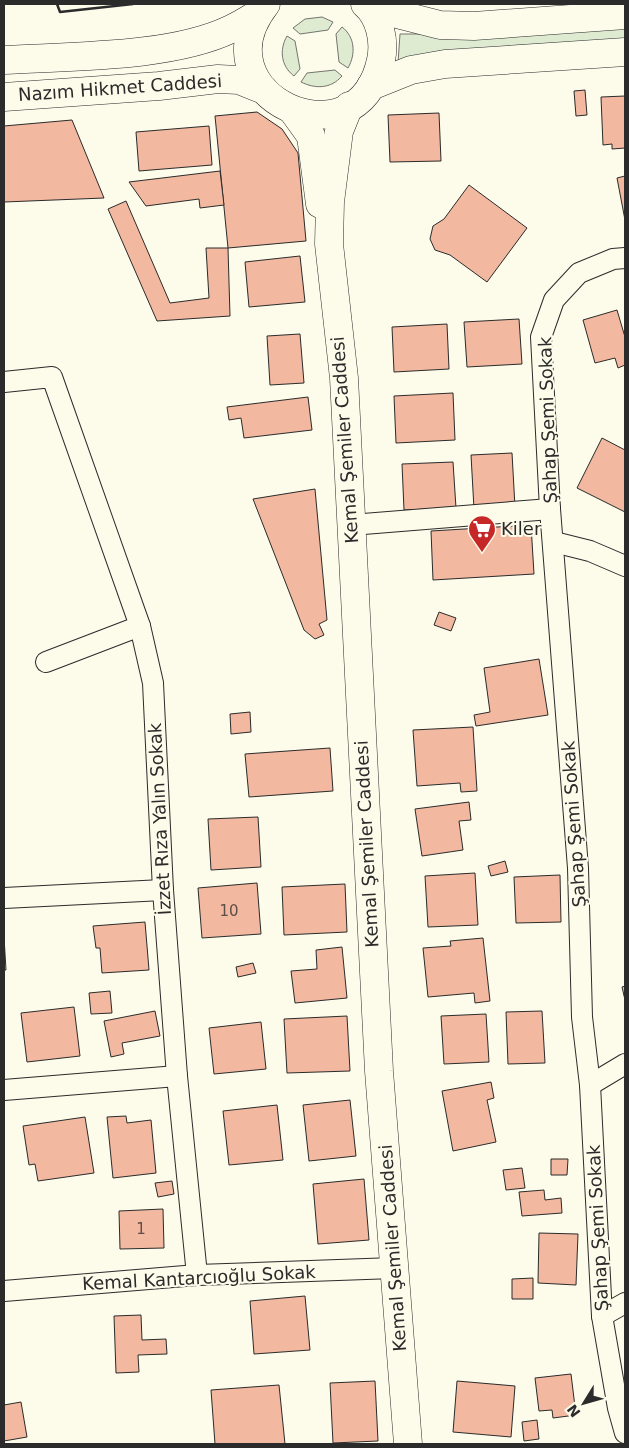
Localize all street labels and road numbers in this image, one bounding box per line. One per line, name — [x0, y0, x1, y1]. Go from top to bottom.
street label: Nazım Hikmet Caddesi — [17, 70, 223, 105]
street label: Kemal Şemiler Caddesi — [327, 336, 362, 544]
street label: Şahap Şemi Sokak — [534, 336, 561, 504]
street label: İzzet Rıza Yalın Sokak — [144, 722, 175, 916]
street label: Kemal Şemiler Caddesi — [351, 740, 382, 948]
street label: Şahap Şemi Sokak — [557, 740, 590, 908]
street label: Kemal Şemiler Caddesi — [375, 1144, 410, 1352]
street label: Şahap Şemi Sokak — [583, 1144, 612, 1312]
street label: Kemal Kantarcıoğlu Sokak — [82, 1261, 317, 1294]

